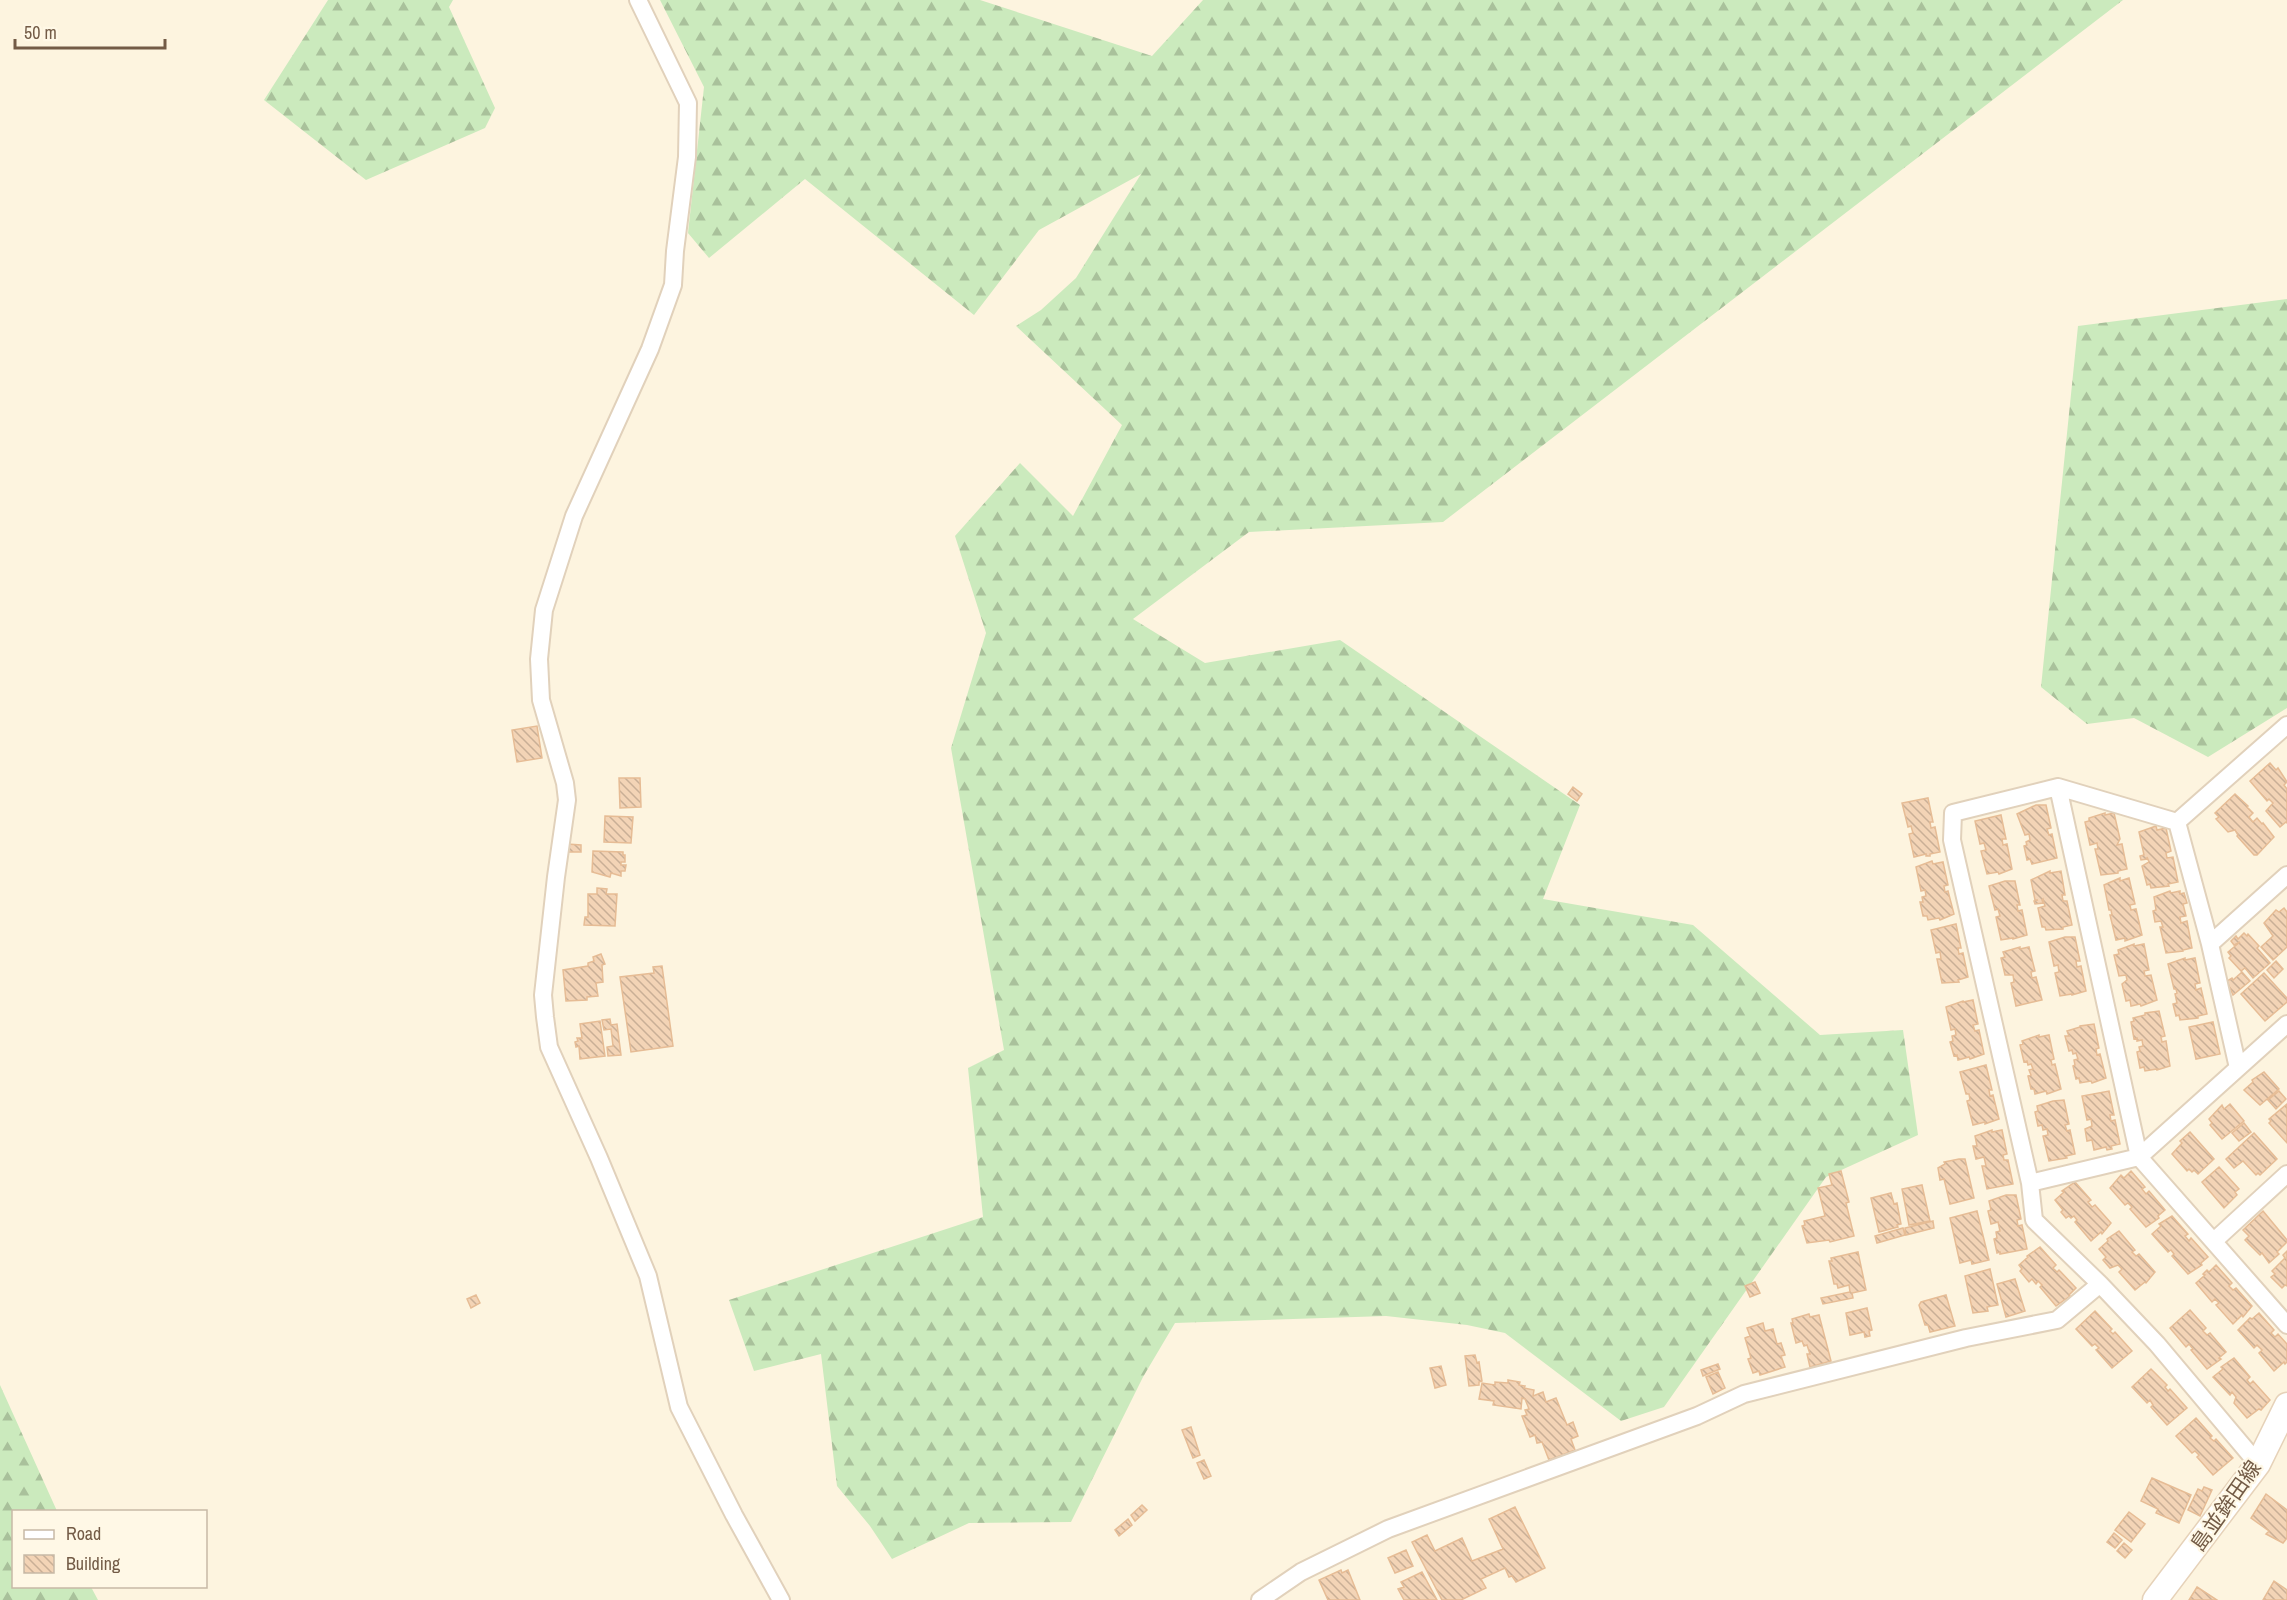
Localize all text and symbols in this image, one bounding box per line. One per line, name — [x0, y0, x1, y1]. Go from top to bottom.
scale bar — [15, 12, 165, 50]
text: 50 m — [24, 20, 57, 45]
street label: 島並鉾田線 — [2184, 1454, 2268, 1557]
legend — [12, 1510, 207, 1588]
text: Road — [66, 1521, 101, 1546]
text: Building — [66, 1551, 121, 1576]

